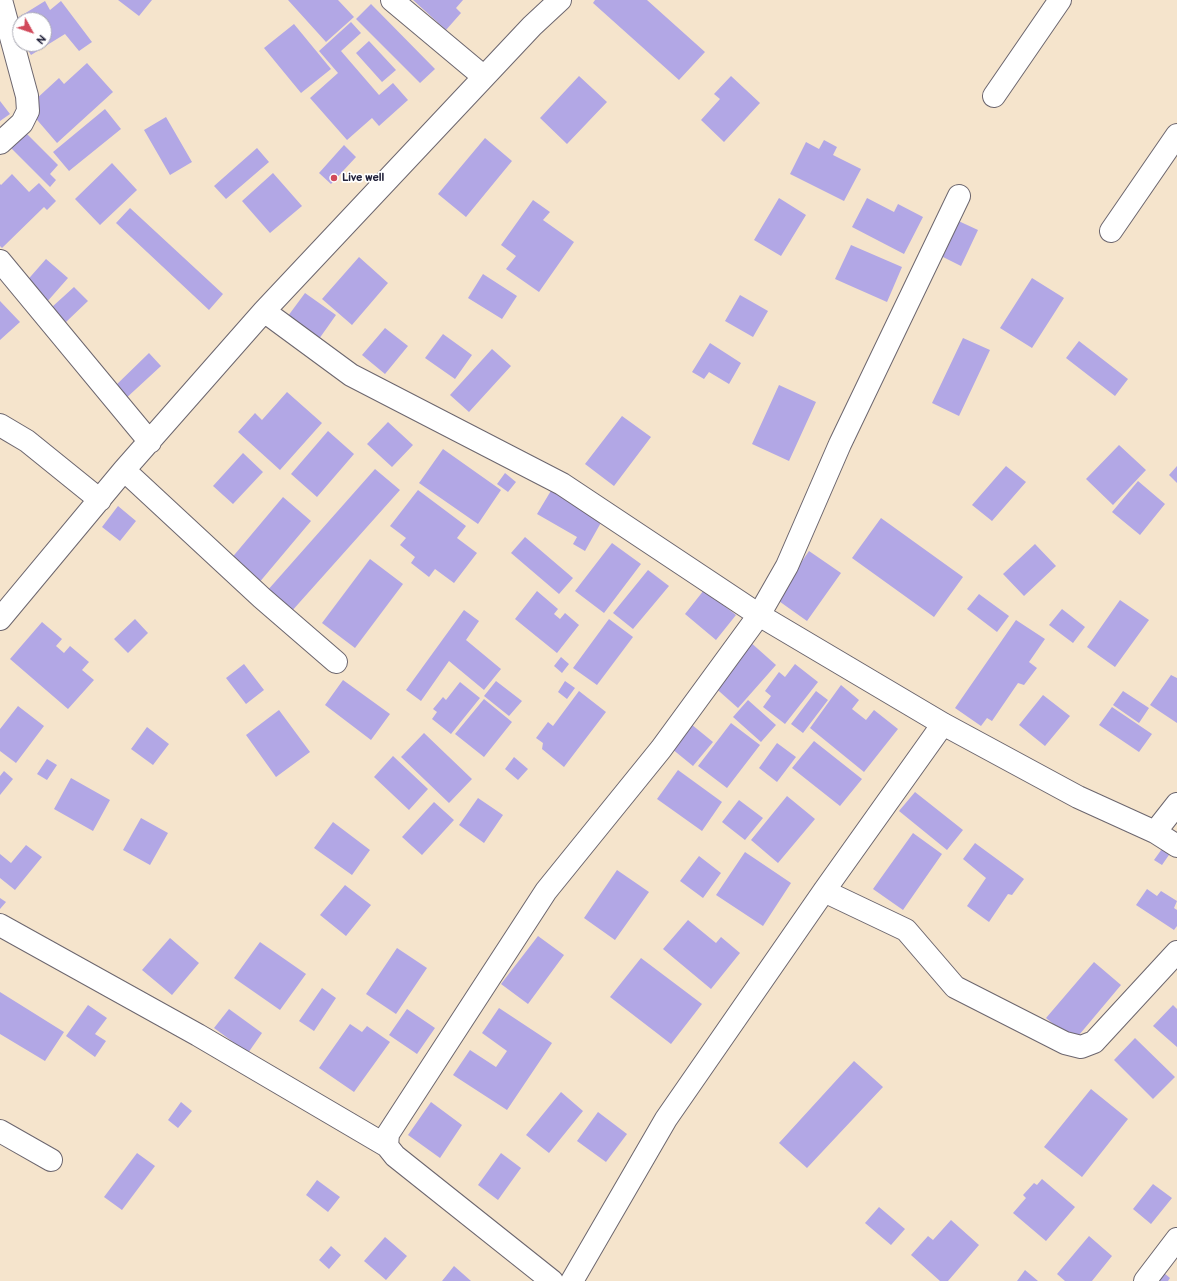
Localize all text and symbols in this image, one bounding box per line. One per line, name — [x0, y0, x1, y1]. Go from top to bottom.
north arrow — [12, 12, 52, 52]
text: N — [33, 32, 48, 47]
place label: Live well — [342, 171, 384, 185]
marker: Live well — [329, 173, 339, 183]

